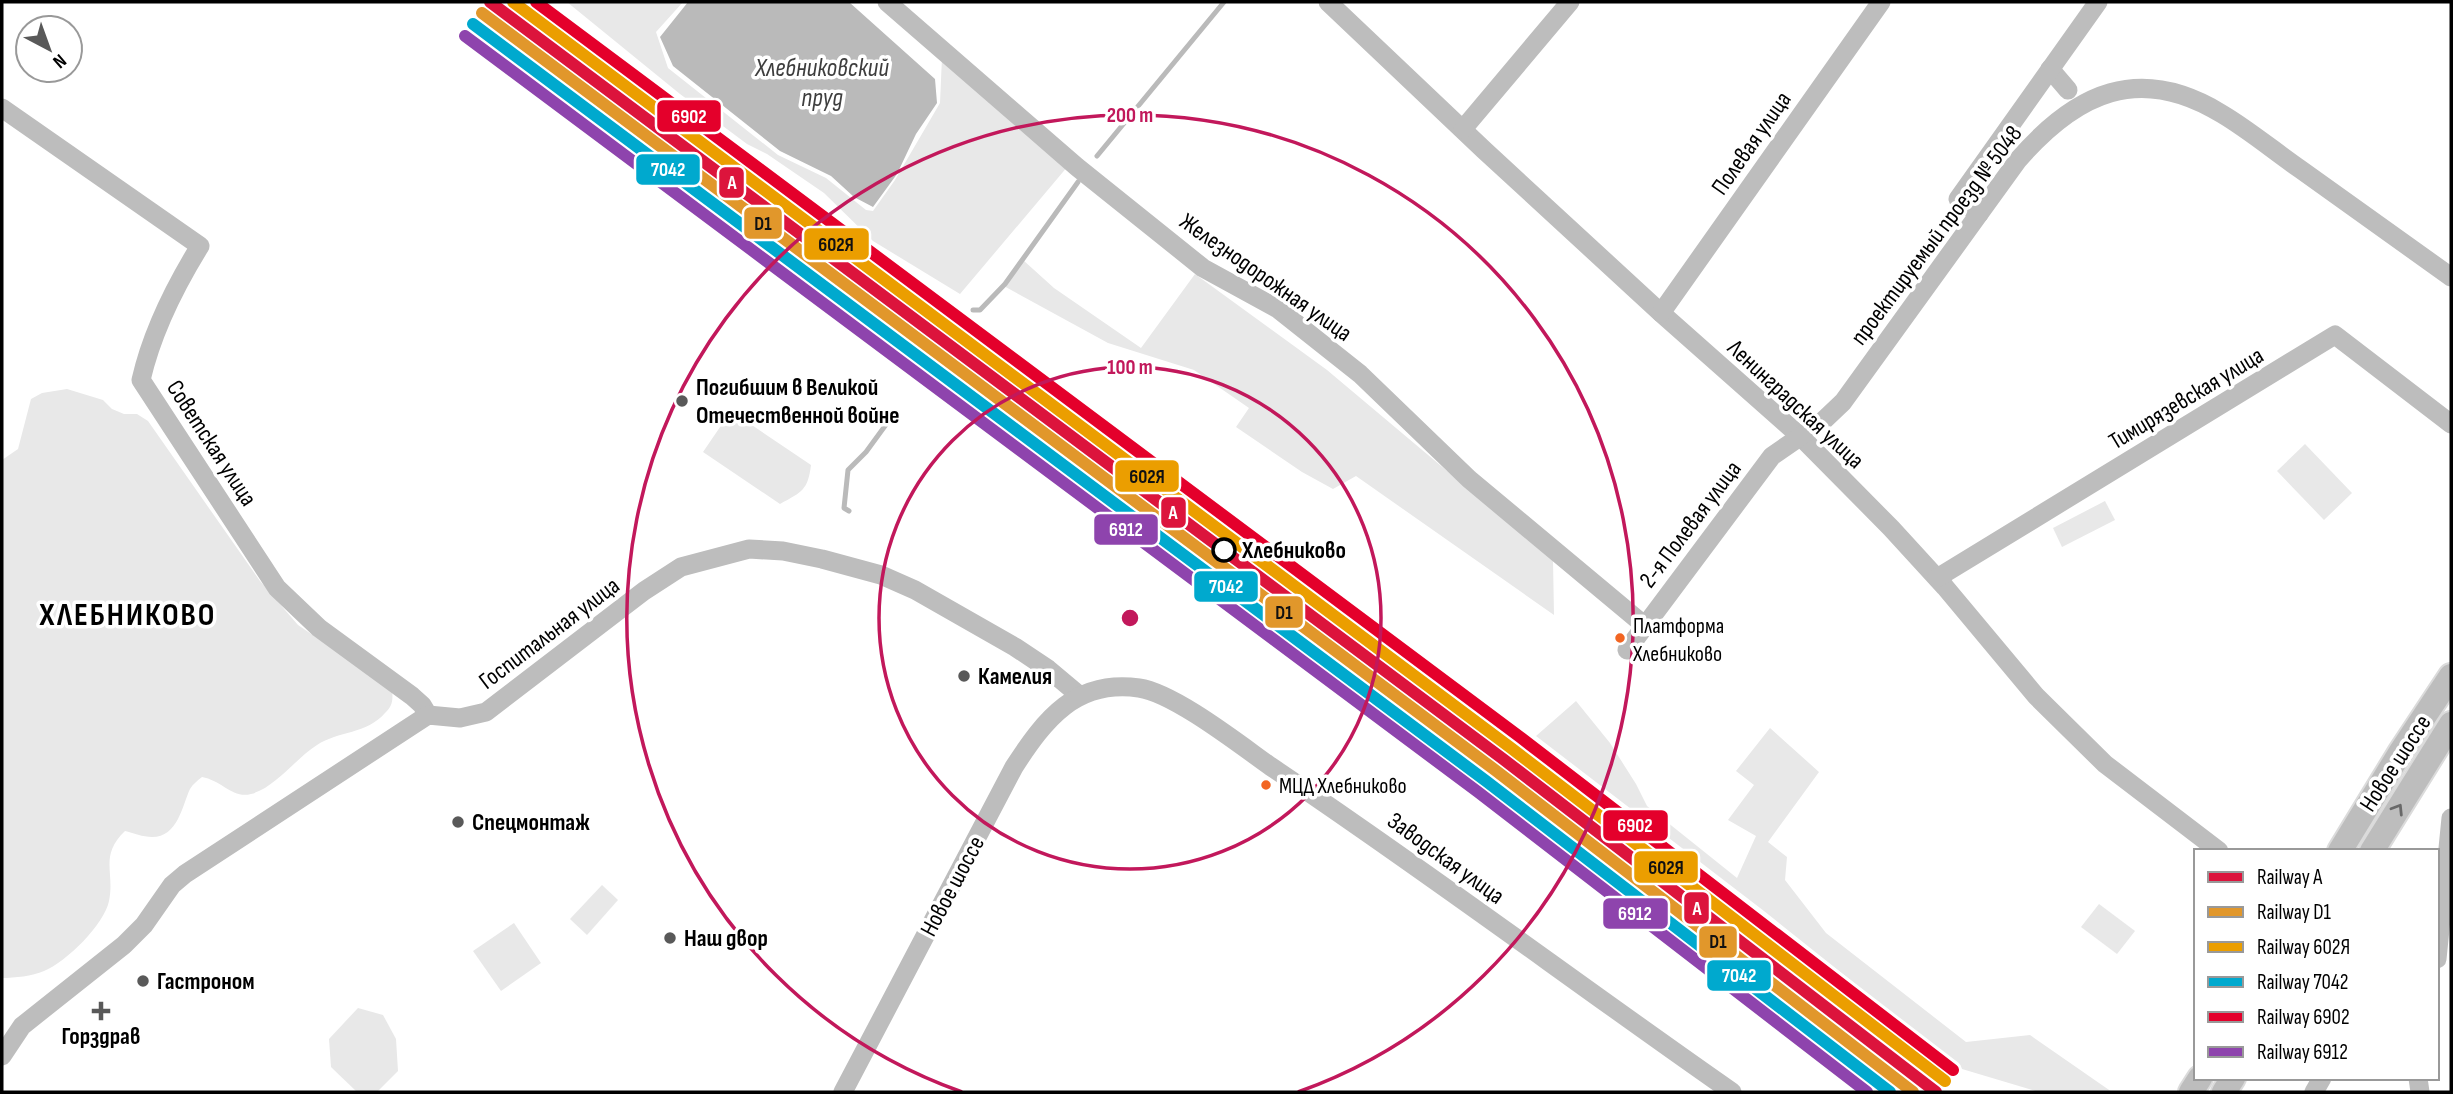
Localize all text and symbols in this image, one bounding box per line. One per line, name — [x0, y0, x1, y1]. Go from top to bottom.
north arrow — [14, 14, 84, 84]
text: N — [48, 49, 71, 73]
water label: Хлебниковский пруд — [754, 53, 889, 114]
street label: Полевая улица — [1705, 86, 1798, 201]
line badge: 6902 — [656, 99, 722, 133]
text: 200 m — [1107, 103, 1153, 128]
text: 6902 — [671, 106, 707, 129]
street label: проектируемый проезд № 5048 — [1844, 120, 2028, 351]
line badge: 7042 — [635, 153, 701, 186]
text: 7042 — [651, 159, 685, 182]
line badge: A — [718, 166, 745, 199]
text: A — [726, 172, 737, 195]
line badge: D1 — [743, 206, 783, 240]
street label: Железнодорожная улица — [1174, 207, 1358, 348]
text: D1 — [754, 213, 772, 236]
line badge: 602Я — [803, 227, 870, 261]
text: 602Я — [818, 234, 854, 257]
street label: Ленинградская улица — [1721, 333, 1870, 475]
street label: Тимирязевская улица — [2104, 341, 2269, 456]
text: 100 m — [1107, 355, 1153, 380]
place label: Погибшим в Великой Отечественной войне — [696, 373, 900, 430]
street label: Советская улица — [160, 375, 263, 512]
marker: Погибшим в Великой Отечественной войне — [674, 393, 690, 409]
street label: 2-я Полевая улица — [1633, 455, 1748, 594]
line badge: 602Я — [1114, 459, 1180, 493]
text: 602Я — [1129, 466, 1165, 489]
line badge: A — [1160, 496, 1187, 529]
text: A — [1167, 502, 1178, 525]
line badge: 6912 — [1093, 513, 1159, 546]
text: 6912 — [1109, 519, 1143, 542]
place label: Хлебниково — [1241, 536, 1346, 565]
marker: Хлебниково — [1212, 538, 1236, 562]
line badge: 7042 — [1193, 570, 1259, 603]
street label: Госпитальная улица — [473, 571, 625, 696]
text: 7042 — [1209, 576, 1243, 599]
line badge: D1 — [1264, 595, 1304, 629]
district label: ХЛЕБНИКОВО — [39, 596, 216, 635]
text: D1 — [1275, 602, 1293, 625]
centre of rings — [1118, 606, 1142, 630]
place label: Платформа Хлебниково — [1632, 613, 1724, 668]
marker: Платформа Хлебниково — [1613, 631, 1627, 645]
place label: Камелия — [978, 662, 1052, 691]
marker: Камелия — [956, 668, 972, 684]
street label: Новое шоссе — [2353, 710, 2437, 817]
place label: МЦД Хлебниково — [1279, 773, 1407, 800]
marker: МЦД Хлебниково — [1259, 778, 1273, 792]
one-way arrow — [2389, 804, 2402, 817]
street label: Заводская улица — [1382, 806, 1510, 911]
place label: Спецмонтаж — [472, 808, 590, 837]
line badge: 6902 — [1602, 809, 1669, 842]
marker: Спецмонтаж — [450, 814, 466, 830]
text: 6902 — [1617, 815, 1653, 838]
street label: Новое шоссе — [914, 831, 991, 941]
legend — [2194, 849, 2439, 1080]
line badge: 602Я — [1633, 850, 1699, 884]
text: 602Я — [1648, 857, 1684, 880]
text: Railway A — [2257, 865, 2323, 890]
line badge: A — [1683, 891, 1710, 925]
line badge: 6912 — [1602, 897, 1669, 930]
text: A — [1691, 898, 1702, 921]
text: Railway D1 — [2257, 900, 2332, 925]
text: 6912 — [1618, 903, 1652, 926]
place label: Наш двор — [684, 924, 768, 953]
line badge: D1 — [1698, 925, 1738, 959]
marker: Наш двор — [662, 930, 678, 946]
text: D1 — [1709, 931, 1727, 954]
text: Railway 602Я — [2257, 935, 2350, 960]
line badge: 7042 — [1706, 959, 1772, 992]
text: 7042 — [1722, 965, 1756, 988]
place label: Гастроном — [157, 967, 255, 996]
text: Railway 7042 — [2257, 970, 2348, 995]
marker: Гастроном — [135, 973, 151, 989]
marker: Горздрав — [93, 1003, 109, 1019]
text: Railway 6902 — [2257, 1005, 2350, 1030]
place label: Горздрав — [62, 1022, 140, 1051]
text: Railway 6912 — [2257, 1040, 2348, 1065]

